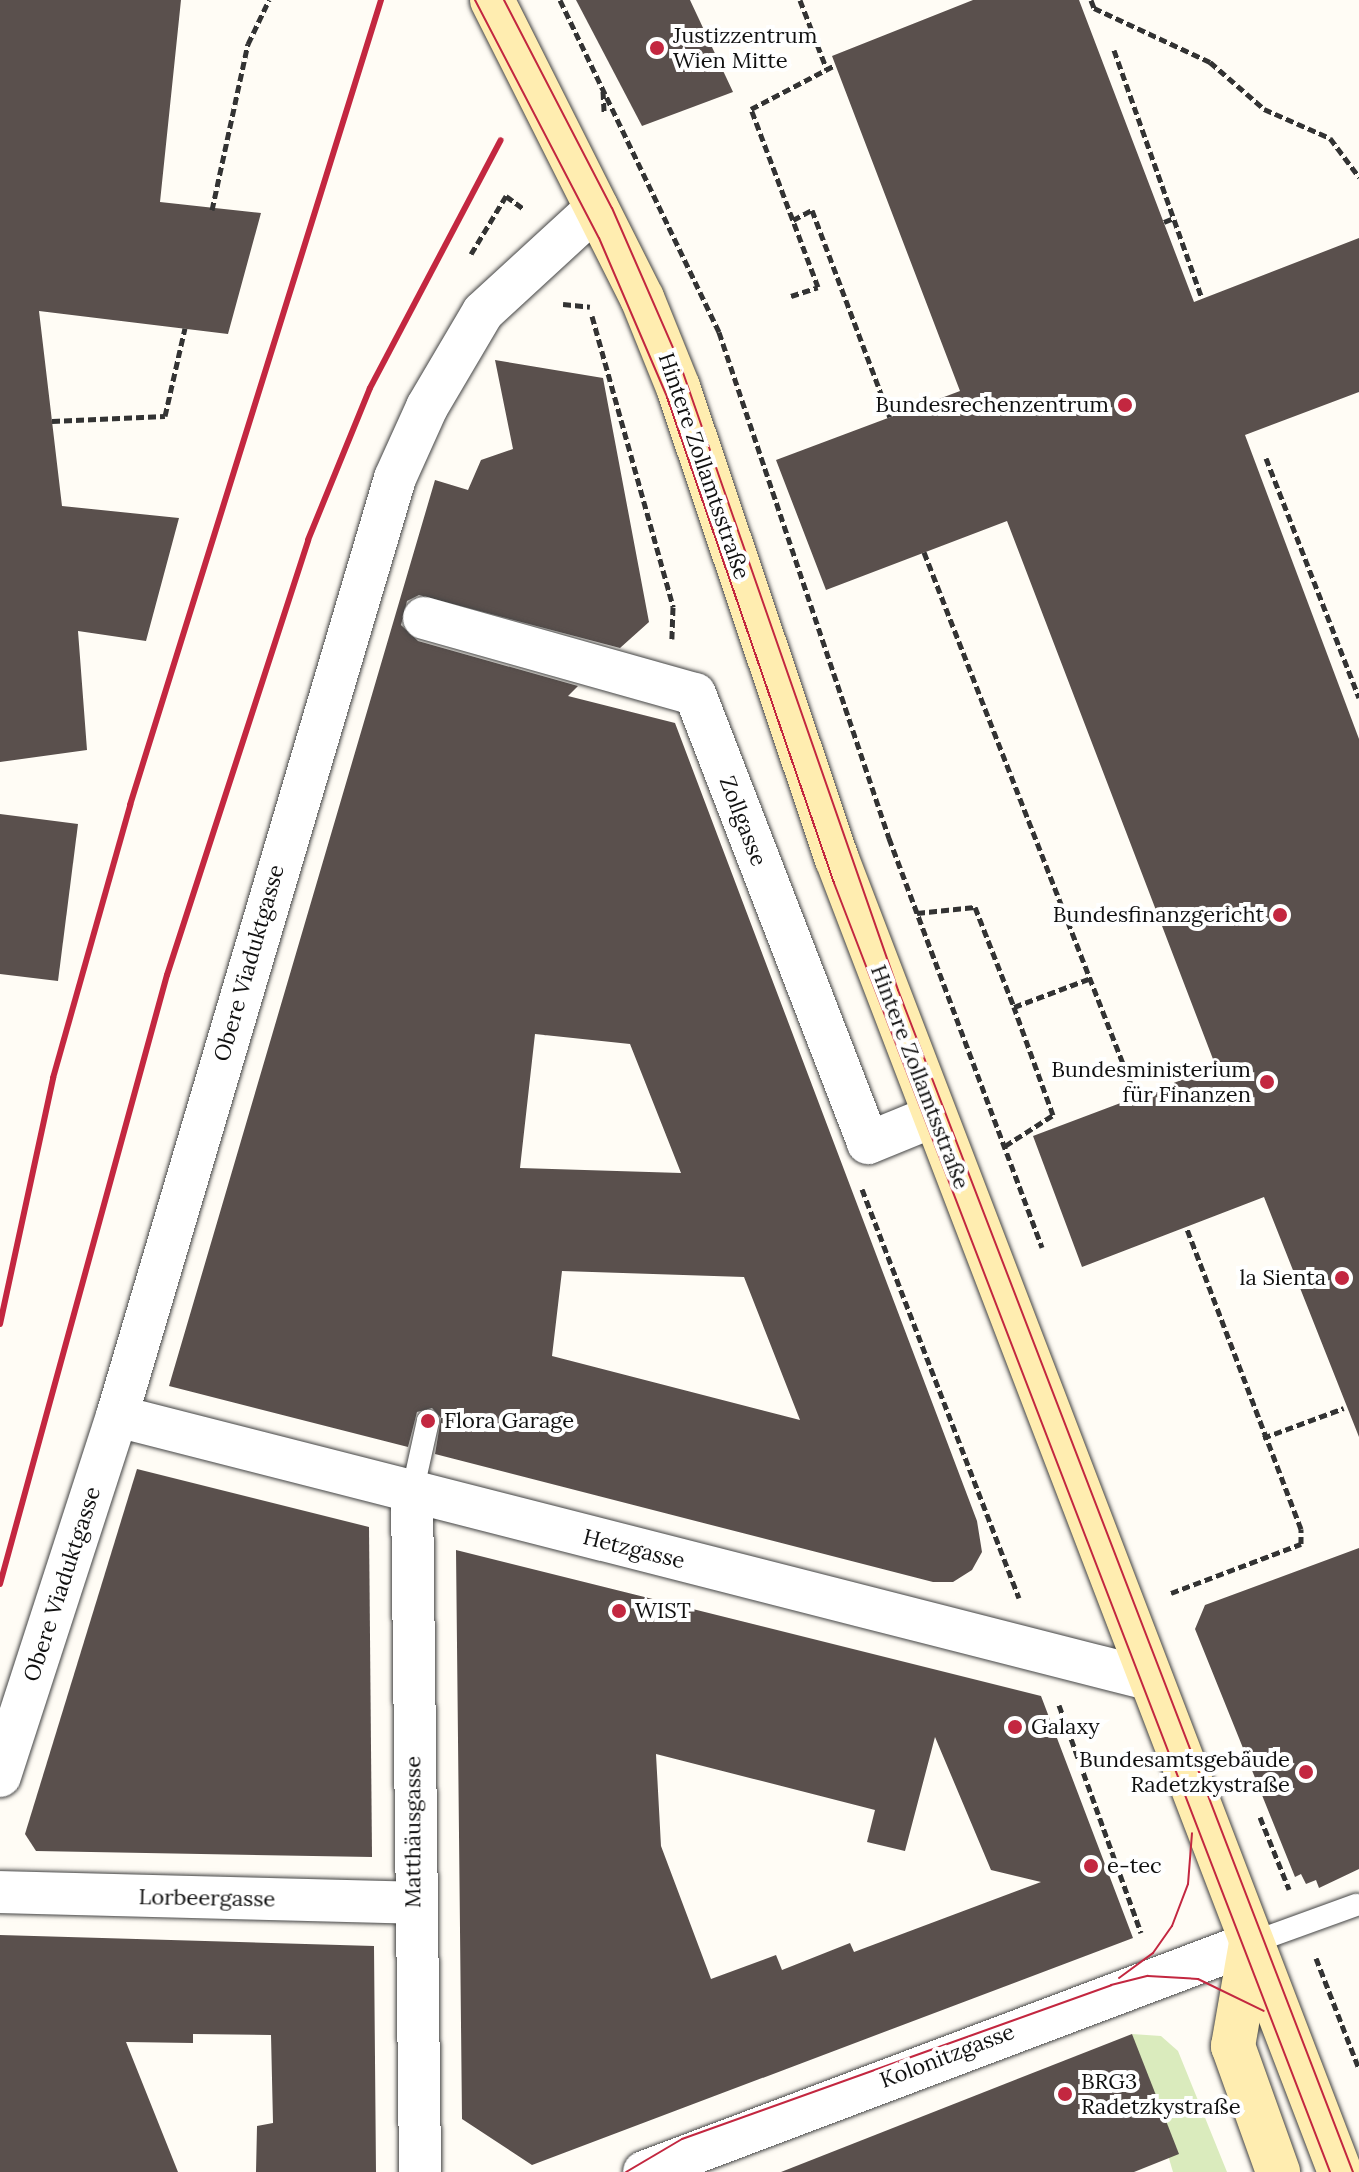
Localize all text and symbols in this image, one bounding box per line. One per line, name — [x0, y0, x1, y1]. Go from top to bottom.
place label: Justizzentrum Wien Mitte — [673, 22, 817, 74]
marker: Justizzentrum Wien Mitte — [648, 39, 666, 57]
street label: Hintere Zollamtsstraße — [653, 349, 755, 583]
place label: Bundesrechenzentrum — [875, 392, 1109, 418]
marker: Bundesrechenzentrum — [1116, 396, 1134, 414]
street label: Zollgasse — [714, 772, 772, 870]
street label: Obere Viaduktgasse — [208, 862, 290, 1064]
place label: Bundesfinanzgericht — [1053, 902, 1264, 928]
marker: Bundesfinanzgericht — [1271, 906, 1289, 924]
street label: Hintere Zollamtsstraße — [865, 961, 975, 1193]
place label: Bundesministerium für Finanzen — [1051, 1056, 1251, 1108]
marker: Bundesministerium für Finanzen — [1258, 1073, 1276, 1091]
place label: la Sienta — [1239, 1265, 1326, 1291]
marker: la Sienta — [1333, 1269, 1351, 1287]
place label: Flora Garage — [444, 1408, 574, 1434]
marker: Flora Garage — [419, 1412, 437, 1430]
street label: Obere Viaduktgasse — [18, 1483, 106, 1685]
street label: Hetzgasse — [580, 1524, 688, 1574]
place label: WIST — [635, 1598, 691, 1624]
marker: WIST — [610, 1602, 628, 1620]
place label: Galaxy — [1031, 1714, 1100, 1740]
marker: Galaxy — [1006, 1718, 1024, 1736]
place label: Bundesamtsgebäude Radetzkystraße — [1079, 1746, 1290, 1798]
street label: Matthäusgasse — [400, 1756, 426, 1908]
marker: Bundesamtsgebäude Radetzkystraße — [1297, 1763, 1315, 1781]
place label: e-tec — [1107, 1853, 1162, 1879]
marker: e-tec — [1082, 1857, 1100, 1875]
street label: Lorbeergasse — [138, 1884, 276, 1912]
street label: Kolonitzgasse — [876, 2018, 1018, 2094]
place label: BRG3 Radetzkystraße — [1081, 2068, 1241, 2120]
marker: BRG3 Radetzkystraße — [1056, 2085, 1074, 2103]

